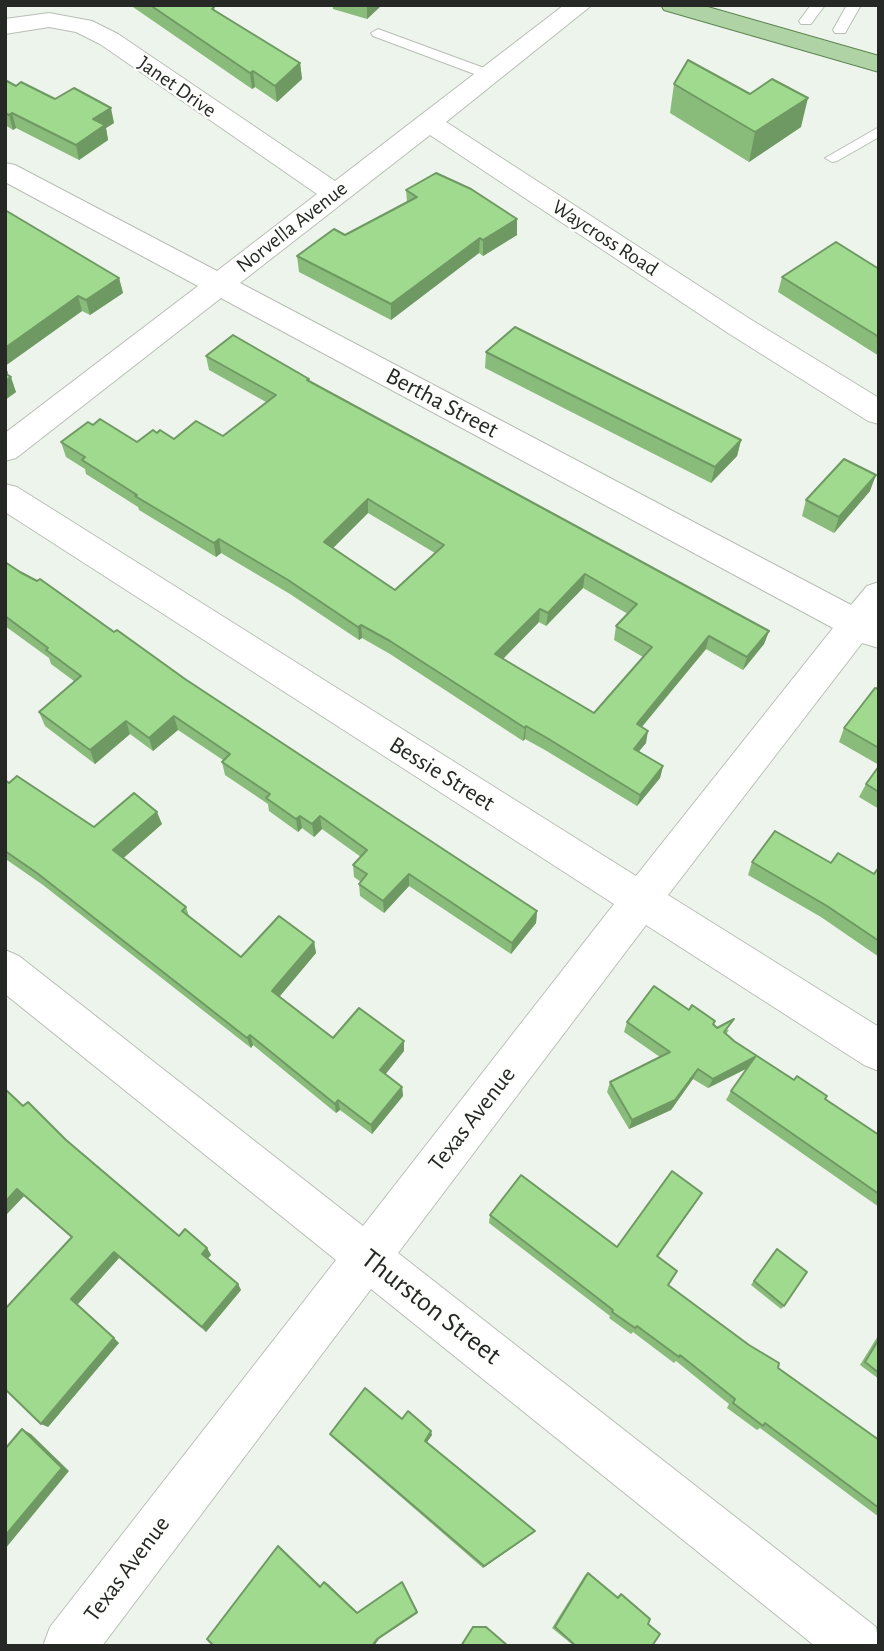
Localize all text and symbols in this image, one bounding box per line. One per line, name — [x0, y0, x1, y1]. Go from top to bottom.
street label: Janet Drive — [133, 51, 221, 123]
street label: Norvella Avenue — [231, 176, 353, 278]
street label: Waycross Road — [547, 194, 663, 282]
street label: Bertha Street — [381, 361, 503, 445]
street label: Bessie Street — [384, 730, 500, 818]
street label: Texas Avenue — [422, 1061, 522, 1177]
street label: Thurston Street — [354, 1242, 508, 1372]
street label: Texas Avenue — [78, 1510, 176, 1628]

